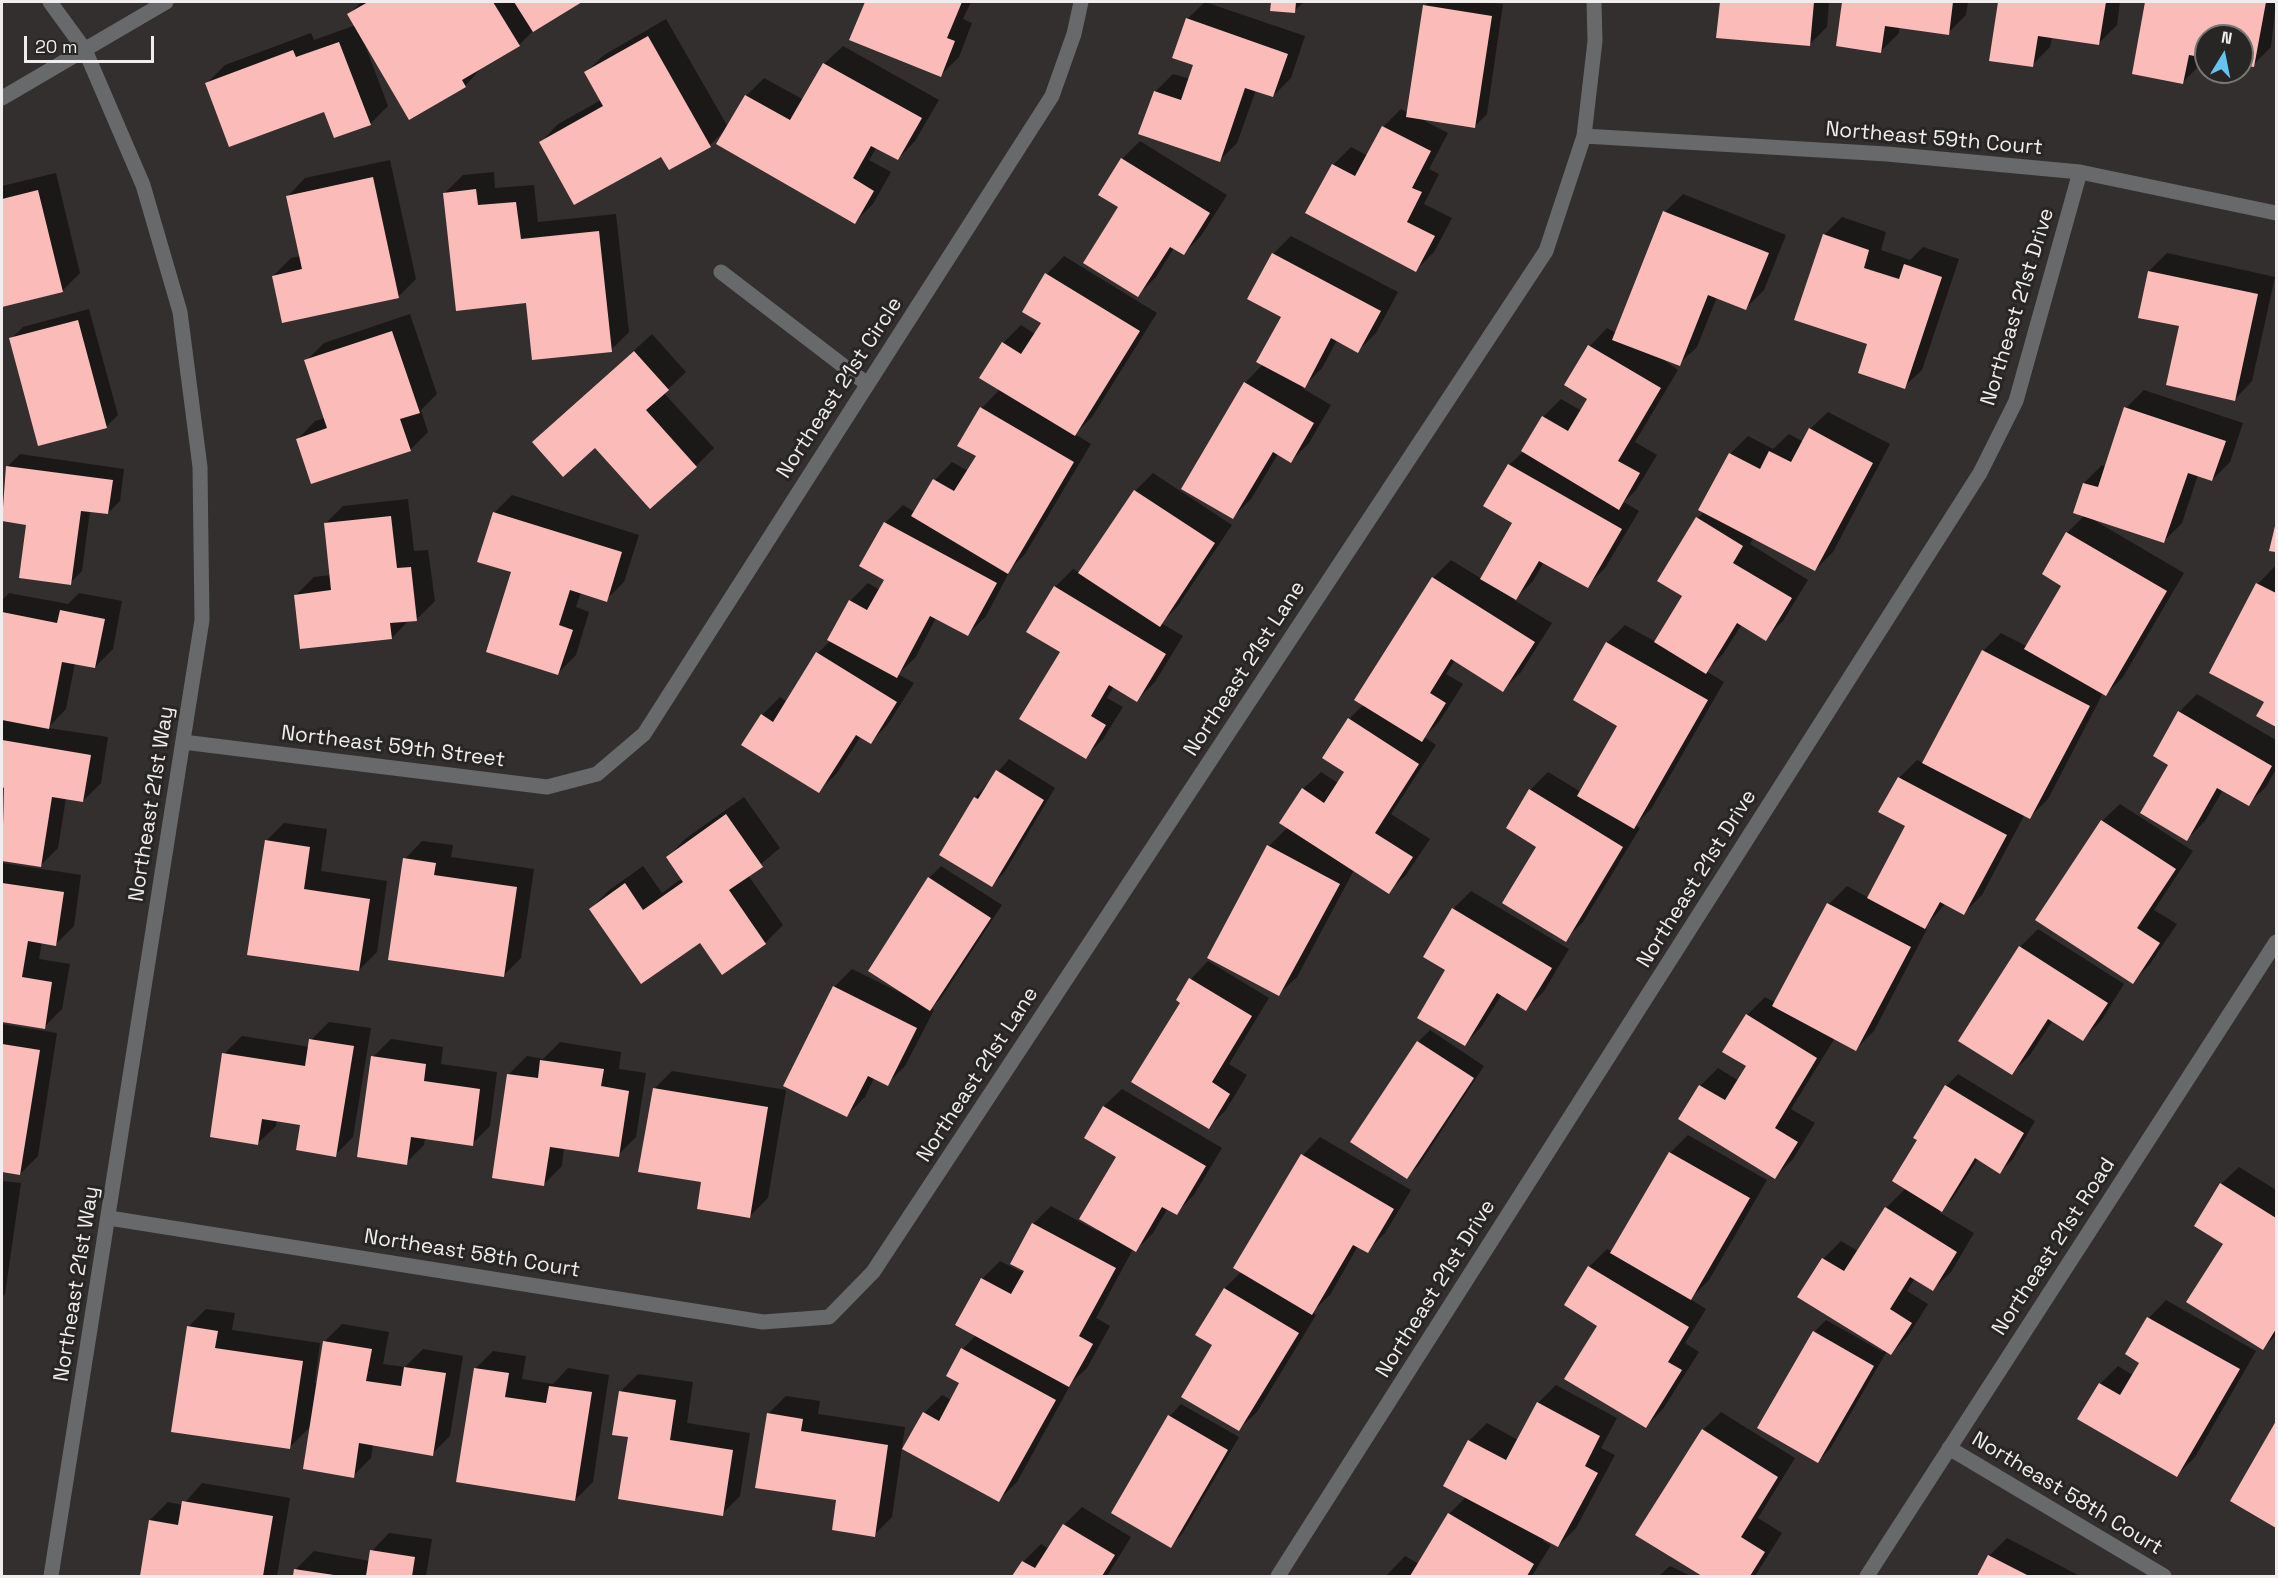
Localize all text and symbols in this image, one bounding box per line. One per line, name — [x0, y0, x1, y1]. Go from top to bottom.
scale bar — [27, 24, 158, 62]
north arrow — [2194, 24, 2254, 84]
text: N — [2220, 26, 2234, 49]
text: 20 m — [35, 35, 78, 58]
street label: Northeast 59th Court — [1824, 117, 2044, 161]
street label: Northeast 21st Drive — [1976, 205, 2060, 409]
street label: Northeast 21st Circle — [772, 293, 908, 483]
street label: Northeast 21st Lane — [1179, 577, 1311, 761]
street label: Northeast 21st Way — [124, 704, 180, 904]
street label: Northeast 59th Street — [280, 721, 506, 773]
street label: Northeast 21st Drive — [1632, 785, 1762, 973]
street label: Northeast 21st Lane — [912, 983, 1044, 1167]
street label: Northeast 21st Road — [1987, 1154, 2121, 1340]
street label: Northeast 21st Way — [49, 1184, 105, 1384]
street label: Northeast 21st Drive — [1371, 1195, 1501, 1383]
street label: Northeast 58th Court — [362, 1224, 582, 1284]
street label: Northeast 58th Court — [1967, 1427, 2167, 1561]

